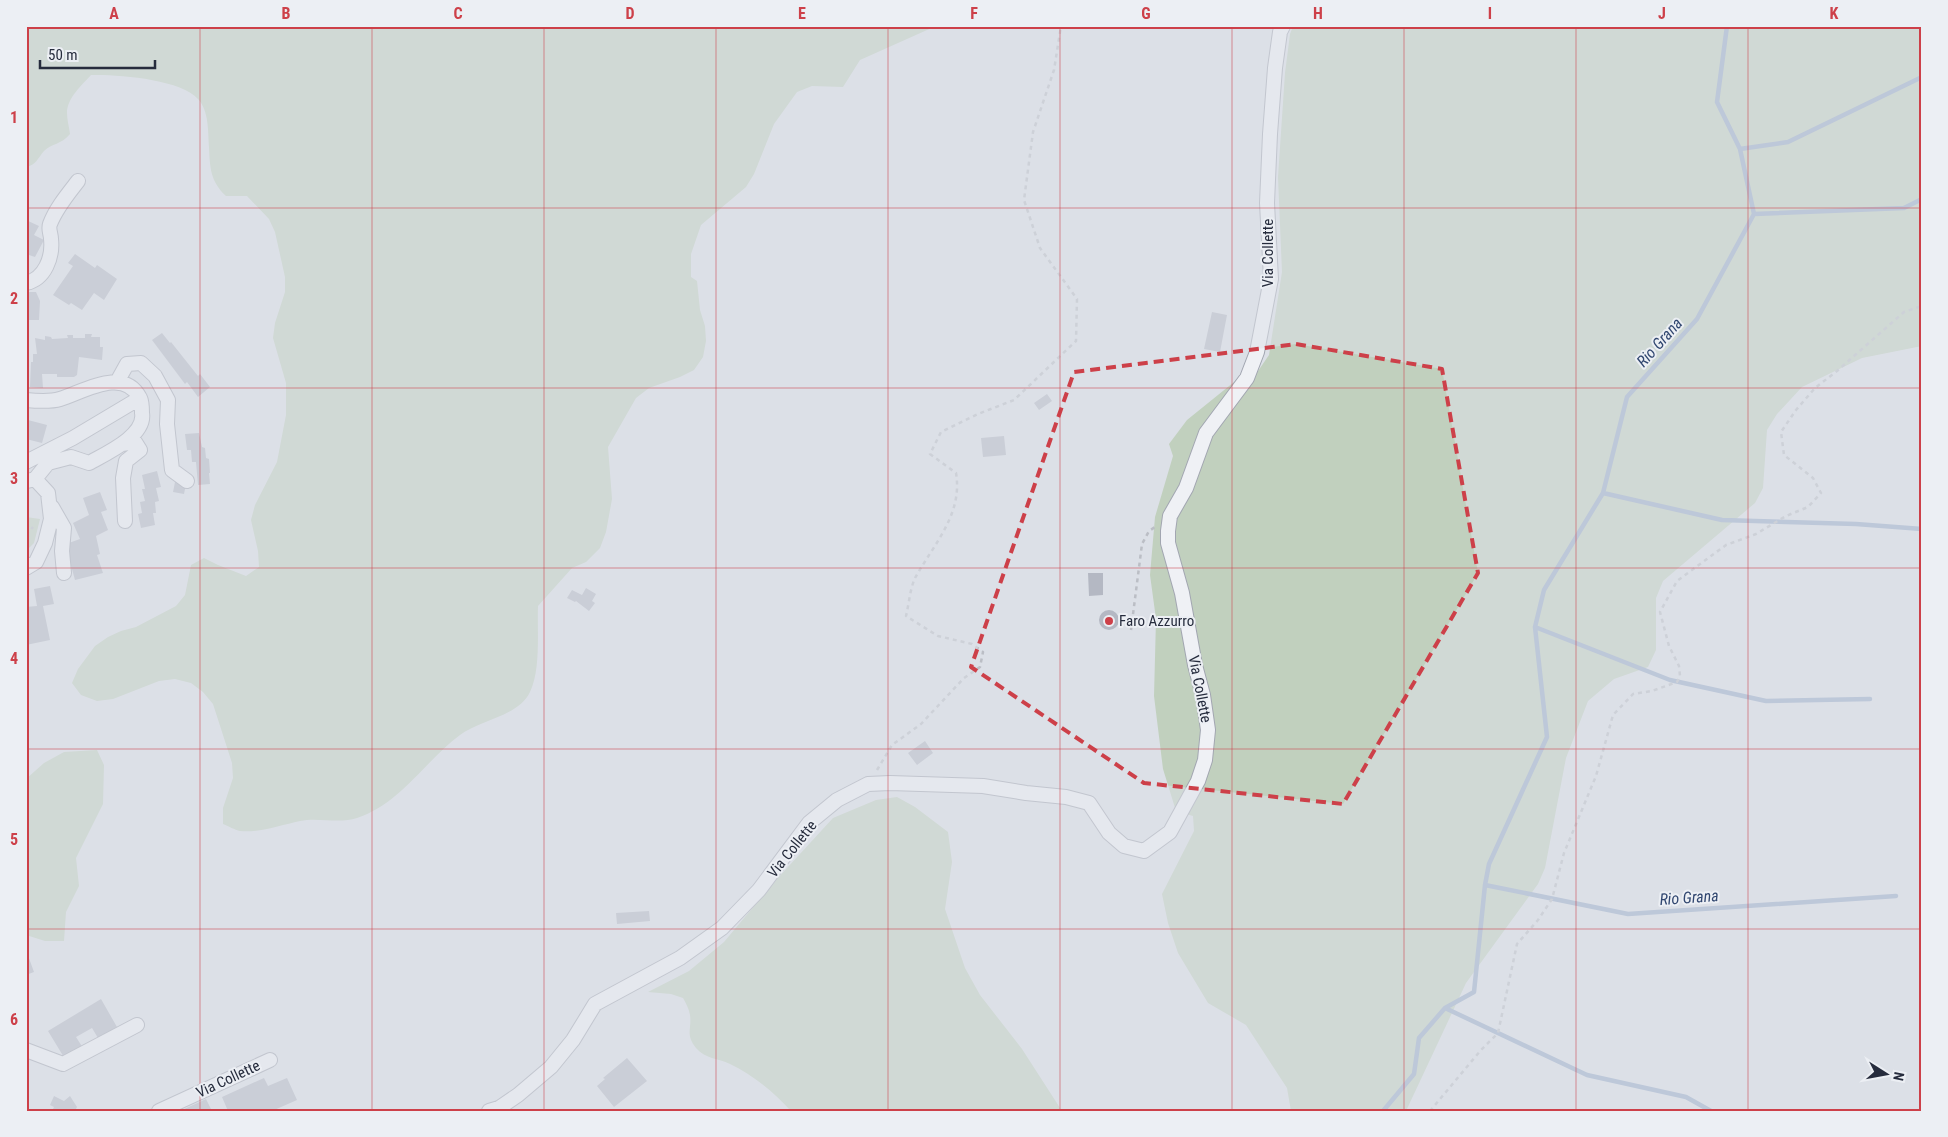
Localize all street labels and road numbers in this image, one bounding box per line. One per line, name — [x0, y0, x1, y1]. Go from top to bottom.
street label: Via Collette — [1259, 219, 1277, 287]
street label: Via Collette — [1185, 654, 1215, 724]
street label: Via Collette — [764, 817, 820, 881]
street label: Via Collette — [193, 1056, 263, 1102]

